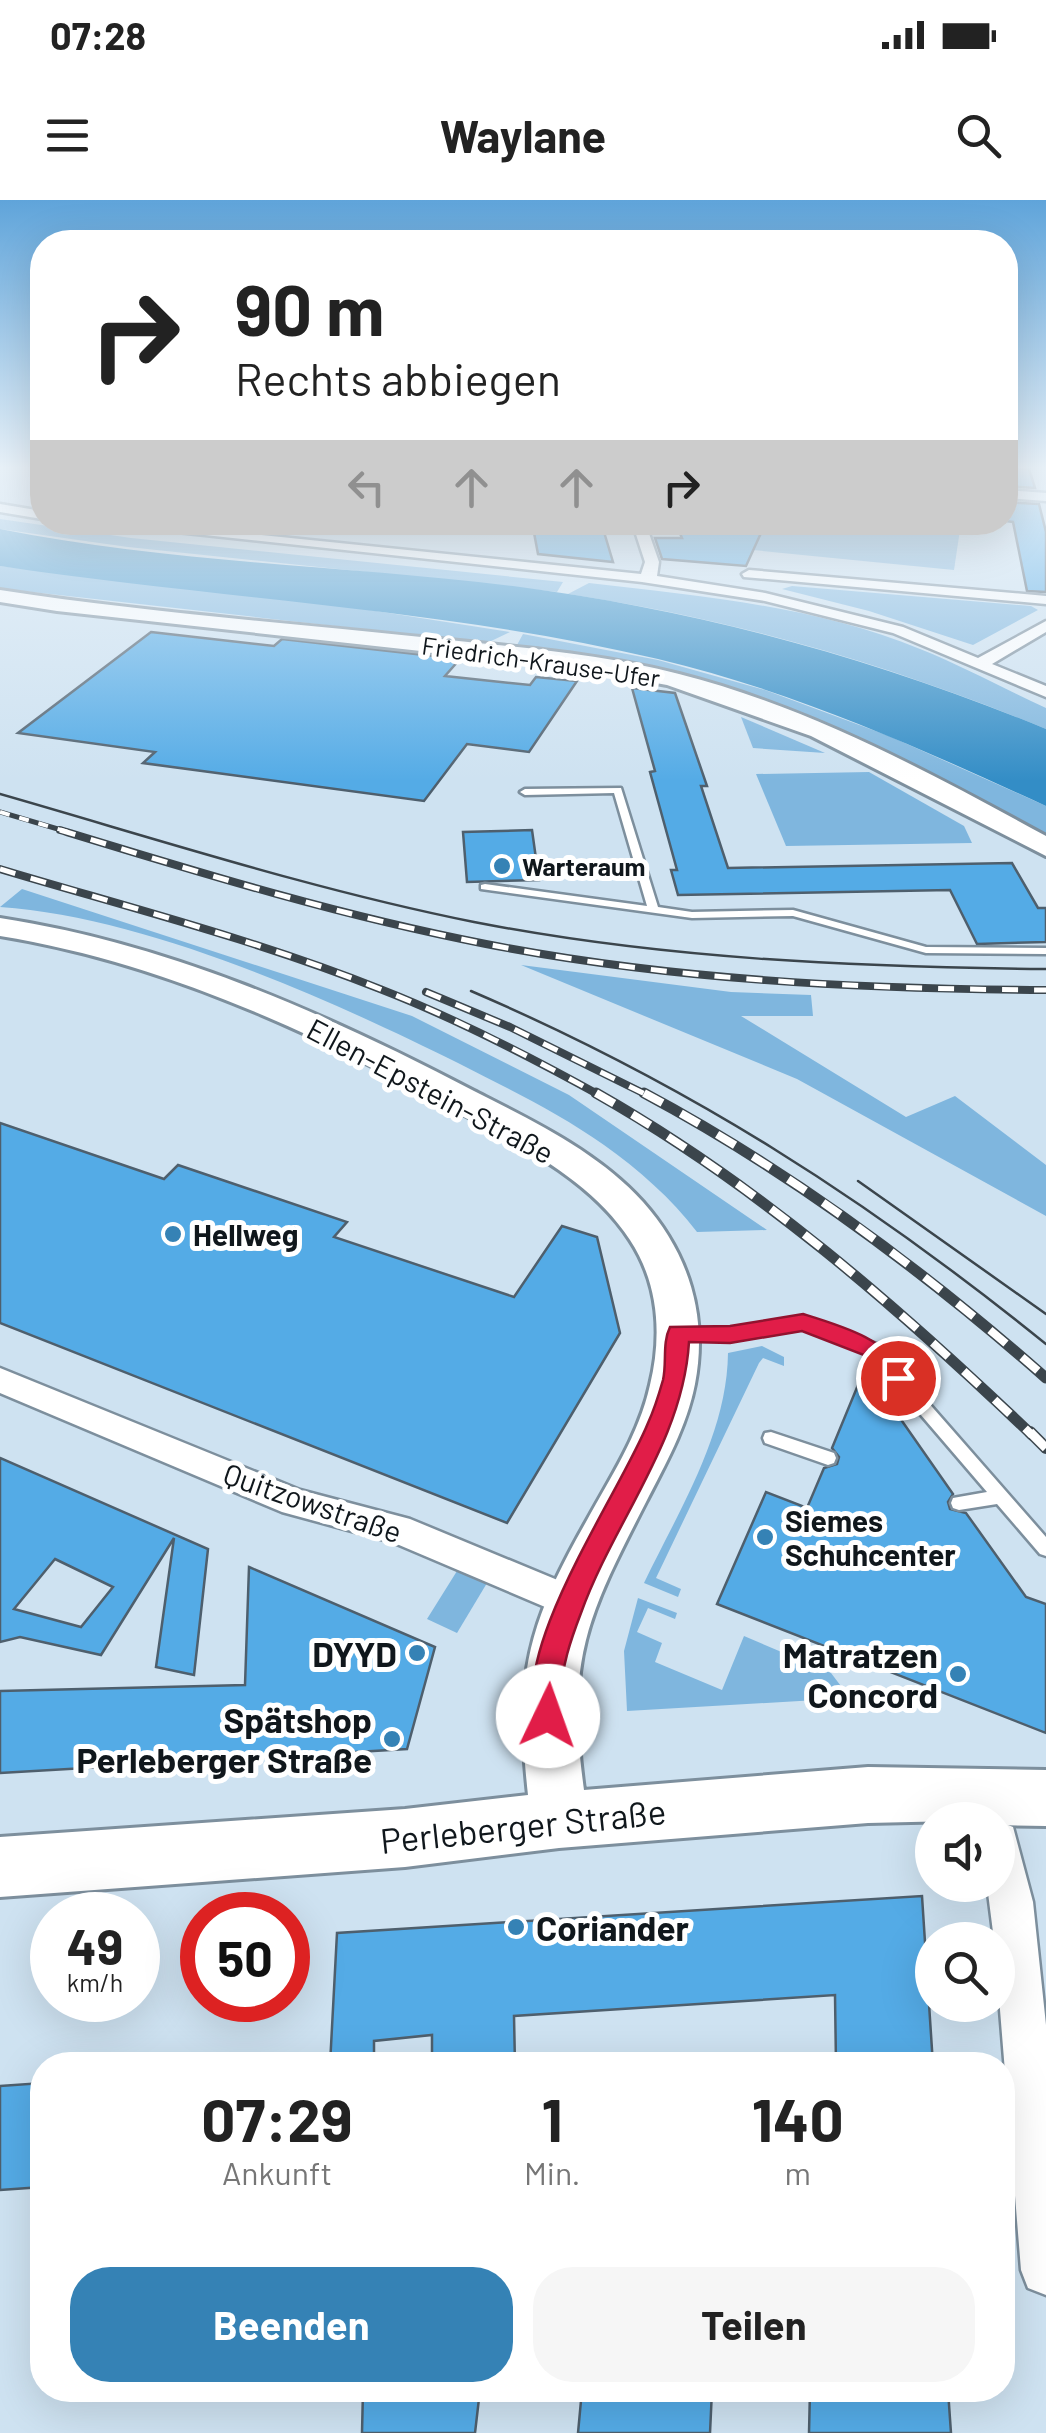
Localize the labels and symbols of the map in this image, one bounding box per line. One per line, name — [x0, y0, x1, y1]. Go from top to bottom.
street label: Friedrich-Krause-Ufer — [420, 629, 662, 693]
place label: Warteraum — [522, 851, 645, 881]
marker: Warteraum — [491, 855, 513, 877]
street label: Ellen-Epstein-Straße — [302, 1010, 560, 1170]
place label: Hellweg — [193, 1216, 298, 1252]
marker: Hellweg — [162, 1223, 184, 1245]
pin — [856, 1336, 941, 1421]
street label: Quitzowstraße — [219, 1455, 407, 1549]
place label: Siemes Schuhcenter — [785, 1502, 956, 1572]
marker: Siemes Schuhcenter — [754, 1526, 776, 1548]
place label: DYYD — [312, 1632, 397, 1674]
place label: Matratzen Concord — [783, 1633, 938, 1715]
marker: DYYD — [406, 1642, 428, 1664]
marker: Matratzen Concord — [947, 1663, 969, 1685]
position arrow — [496, 1664, 600, 1768]
place label: Spätshop Perleberger Straße — [77, 1698, 372, 1780]
marker: Spätshop Perleberger Straße — [381, 1728, 403, 1750]
street label: Perleberger Straße — [378, 1789, 668, 1861]
speed limit sign: 50 — [180, 1892, 310, 2022]
place label: Coriander — [536, 1906, 690, 1948]
marker: Coriander — [505, 1916, 527, 1938]

